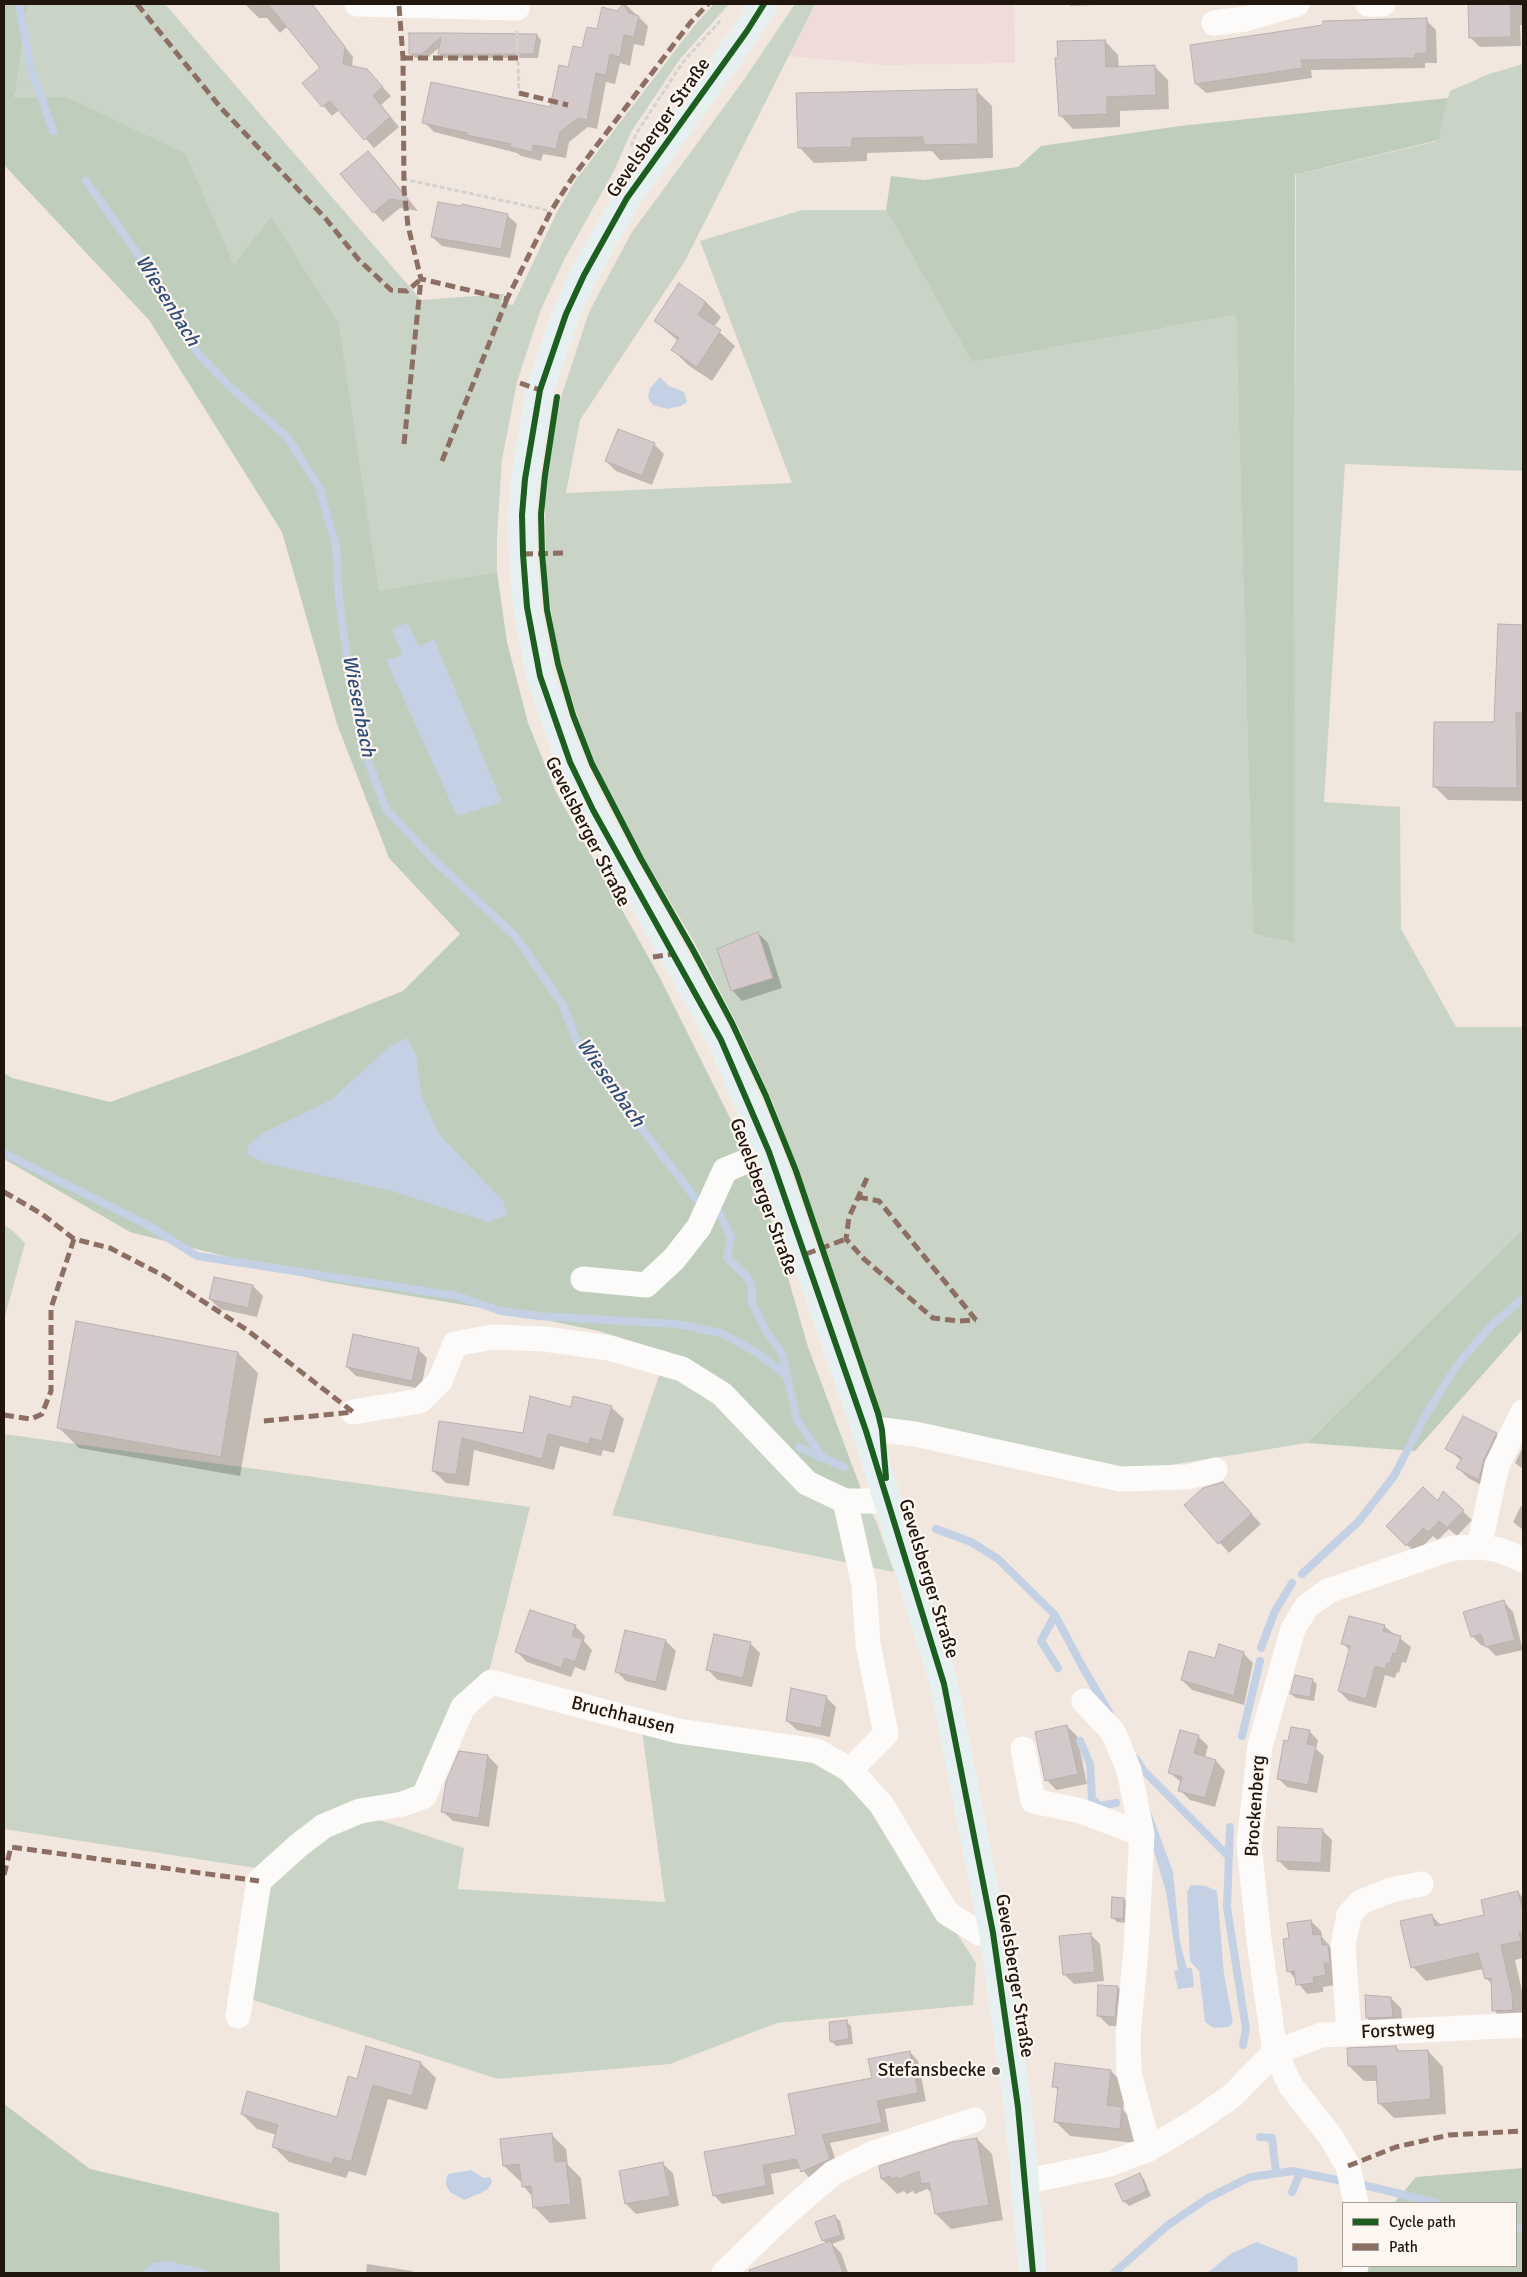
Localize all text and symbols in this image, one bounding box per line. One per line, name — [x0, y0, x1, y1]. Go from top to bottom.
street label: Gevelsberger Straße — [602, 54, 716, 202]
water label: Wiesenbach — [130, 251, 204, 351]
water label: Wiesenbach — [336, 653, 380, 759]
street label: Gevelsberger Straße — [539, 753, 635, 911]
water label: Wiesenbach — [571, 1034, 649, 1132]
street label: Gevelsberger Straße — [724, 1115, 802, 1279]
street label: Gevelsberger Straße — [893, 1497, 963, 1661]
street label: Bruchhausen — [569, 1692, 677, 1740]
street label: Brockenberg — [1241, 1754, 1271, 1858]
street label: Gevelsberger Straße — [990, 1893, 1038, 2059]
street label: Forstweg — [1360, 2018, 1436, 2044]
place label: Stefansbecke — [878, 2060, 986, 2082]
marker: Stefansbecke — [990, 2065, 1002, 2077]
legend — [1342, 2202, 1517, 2267]
text: Cycle path — [1389, 2213, 1456, 2231]
text: Path — [1389, 2238, 1418, 2256]

